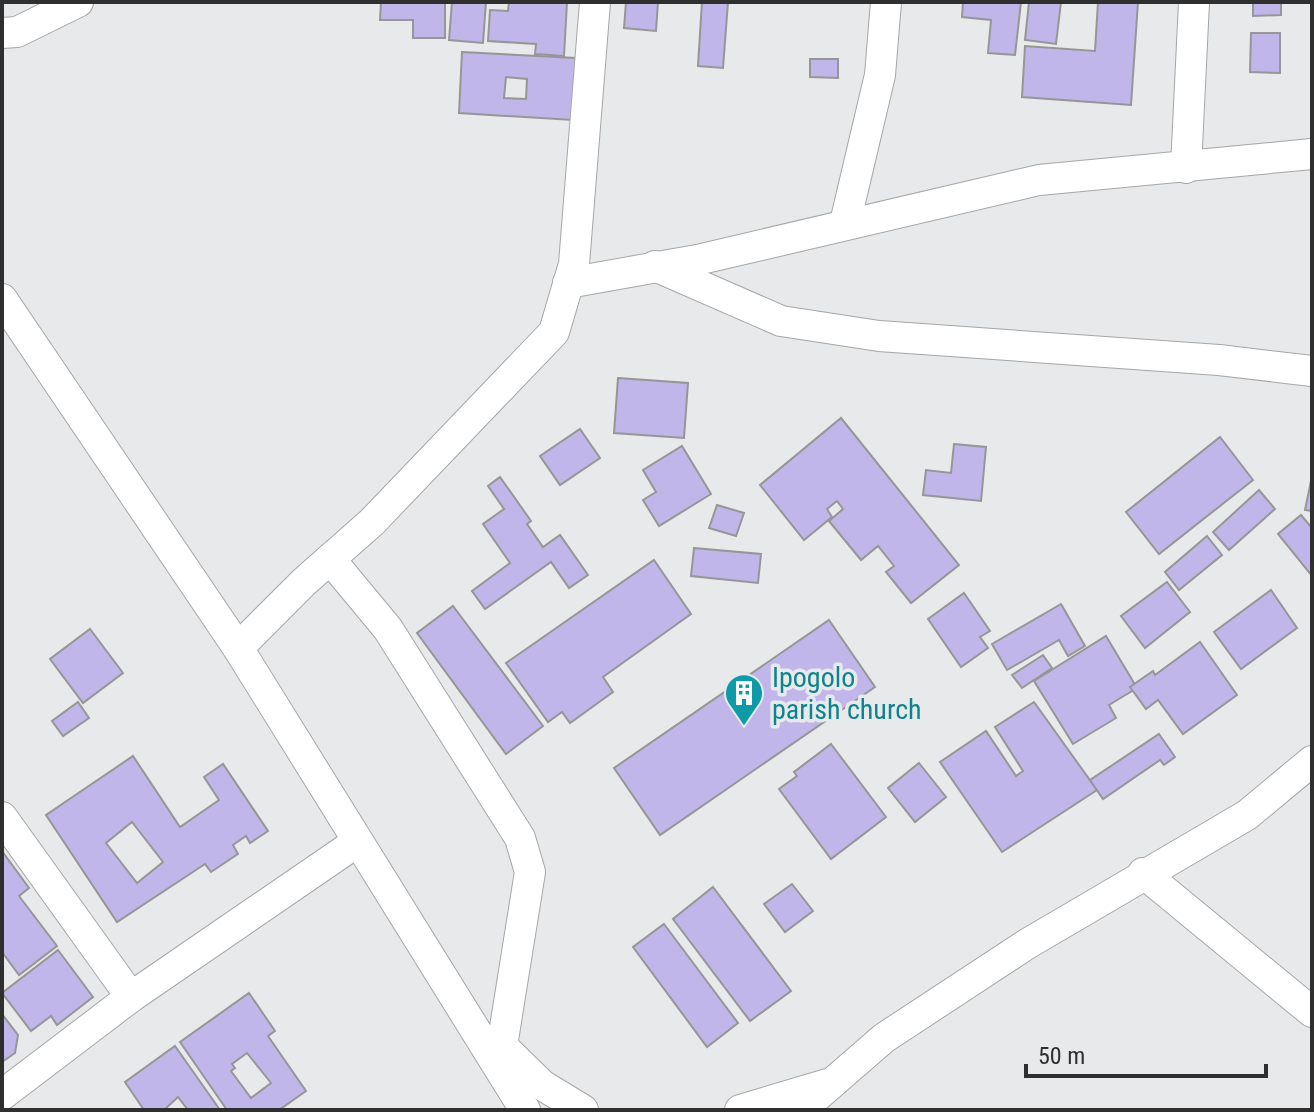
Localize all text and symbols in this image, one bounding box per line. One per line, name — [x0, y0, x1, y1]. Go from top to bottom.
place label: Ipogolo parish church — [772, 661, 922, 726]
building icon: Ipogolo parish church — [723, 672, 765, 727]
scale bar — [1026, 1028, 1266, 1078]
text: 50 m — [1038, 1042, 1085, 1070]

